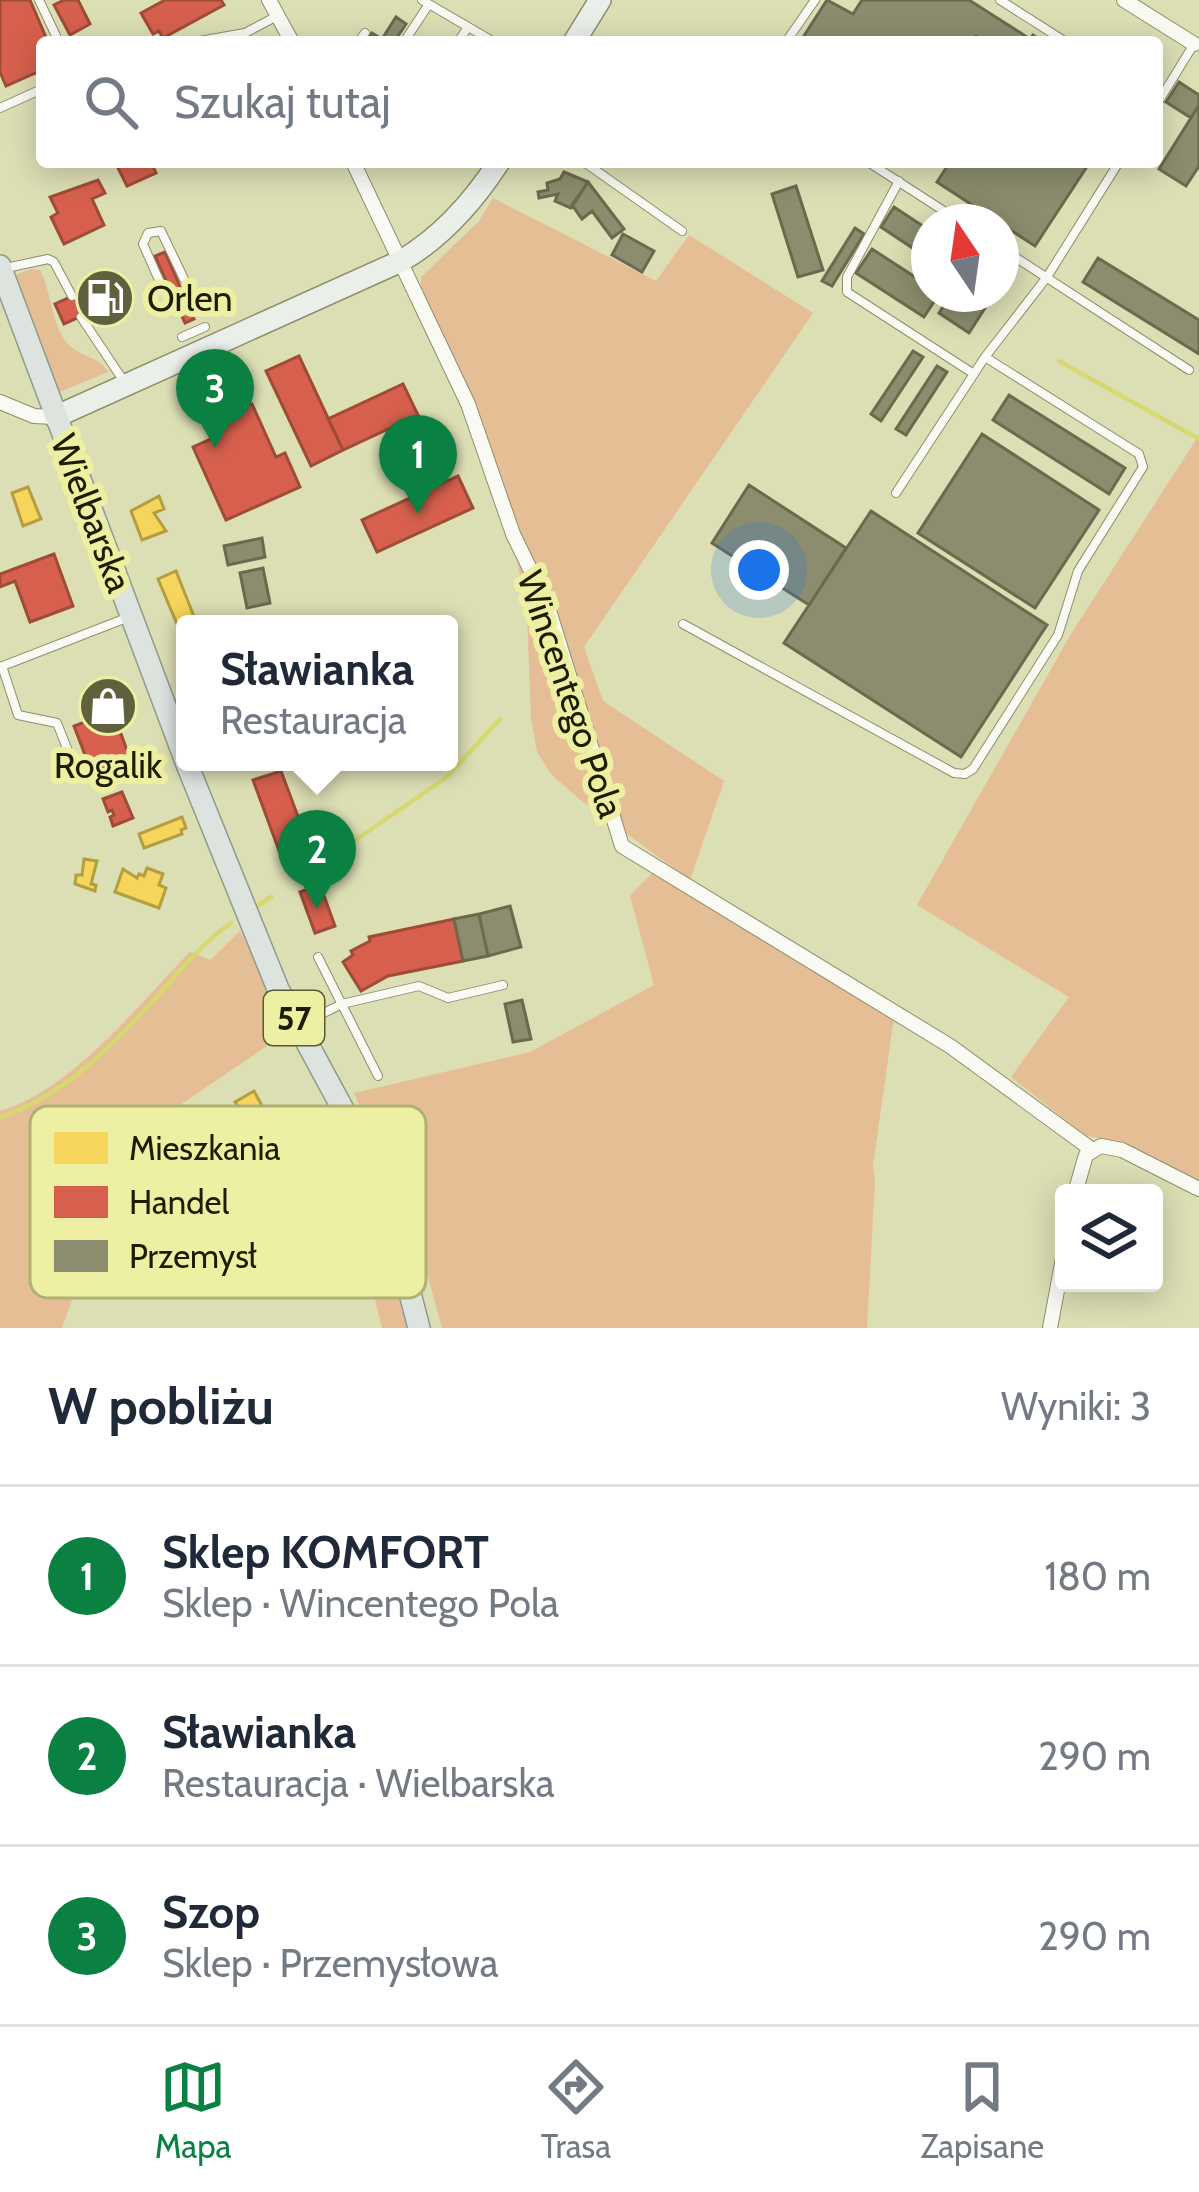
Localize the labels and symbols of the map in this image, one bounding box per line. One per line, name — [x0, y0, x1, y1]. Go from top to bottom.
north arrow — [911, 204, 1019, 312]
fuel station icon: Orlen — [74, 267, 136, 329]
place label: Orlen — [147, 276, 233, 320]
pin: 3 — [176, 349, 254, 448]
pin: 1 — [379, 415, 457, 514]
street label: Wielbarska — [42, 428, 142, 598]
your location — [729, 540, 789, 600]
street label: Wincentego Pola — [508, 565, 634, 823]
shop icon: Rogalik — [77, 675, 139, 737]
place label: Rogalik — [54, 743, 163, 787]
pin: 2 — [278, 810, 356, 909]
road number: 57 — [264, 991, 324, 1045]
legend — [30, 1106, 426, 1298]
text: Mieszkania — [129, 1128, 280, 1168]
text: Handel — [129, 1182, 229, 1222]
text: Przemysł — [129, 1236, 257, 1276]

